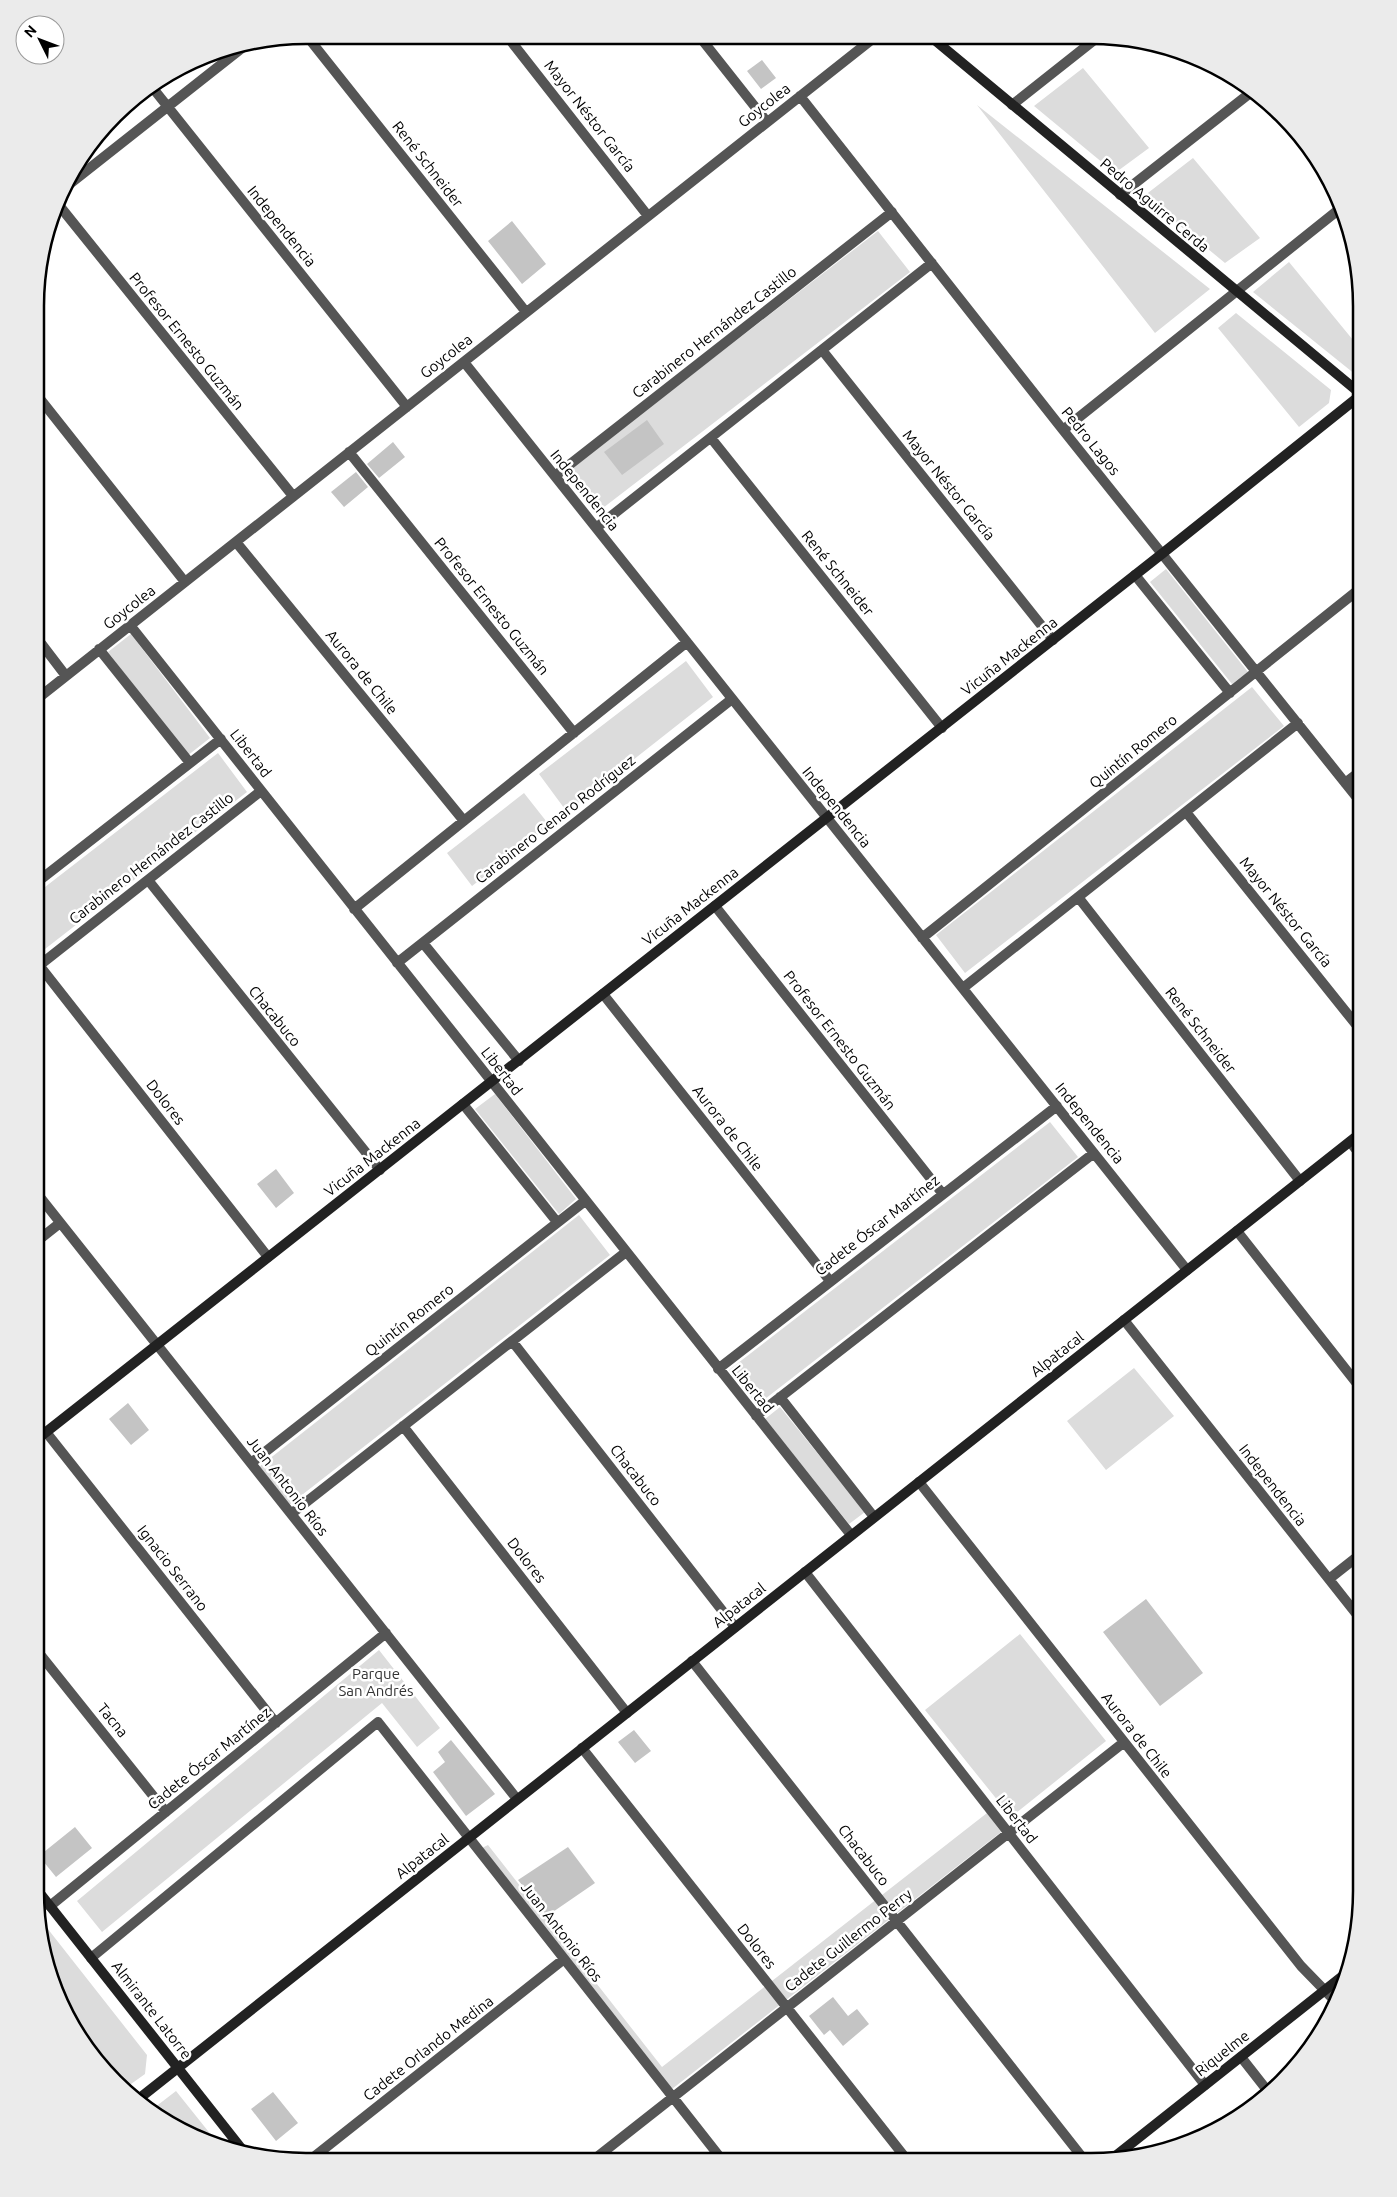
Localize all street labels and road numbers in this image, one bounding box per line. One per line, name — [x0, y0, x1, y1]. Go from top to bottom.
street label: Mayor Néstor García — [541, 57, 639, 175]
street label: Goycolea — [735, 79, 793, 131]
street label: René Schneider — [389, 118, 467, 211]
street label: Pedro Aguirre Cerda — [1097, 154, 1213, 256]
street label: Independencia — [244, 182, 320, 270]
street label: Carabinero Hernández Castillo — [629, 263, 799, 401]
street label: Profesor Ernesto Guzmán — [126, 269, 248, 413]
street label: Goycolea — [417, 330, 475, 382]
street label: Pedro Lagos — [1058, 403, 1124, 479]
street label: Mayor Néstor García — [899, 427, 999, 543]
street label: Independencia — [547, 446, 623, 534]
street label: René Schneider — [799, 527, 878, 619]
street label: Profesor Ernesto Guzmán — [431, 534, 553, 678]
street label: Goycolea — [100, 581, 158, 633]
street label: Vicuña Mackenna — [958, 613, 1060, 699]
street label: Aurora de Chile — [323, 626, 401, 718]
street label: Quintín Romero — [1086, 710, 1180, 792]
street label: Libertad — [227, 726, 275, 780]
street label: Carabinero Genaro Rodríguez — [472, 751, 638, 887]
street label: Independencia — [799, 763, 875, 851]
street label: Carabinero Hernández Castillo — [66, 789, 236, 927]
street label: Mayor Néstor García — [1236, 854, 1336, 970]
street label: Vicuña Mackenna — [639, 863, 741, 949]
street label: Profesor Ernesto Guzmán — [780, 967, 900, 1113]
street label: Chacabuco — [245, 982, 305, 1050]
street label: René Schneider — [1162, 984, 1240, 1077]
street label: Libertad — [478, 1044, 526, 1098]
street label: Dolores — [143, 1076, 189, 1128]
street label: Independencia — [1052, 1079, 1128, 1167]
street label: Aurora de Chile — [689, 1082, 767, 1174]
street label: Vicuña Mackenna — [321, 1114, 423, 1200]
street label: Cadete Óscar Martínez — [811, 1171, 943, 1279]
street label: Quintín Romero — [361, 1280, 457, 1360]
street label: Alpatacal — [1027, 1328, 1087, 1380]
street label: Libertad — [729, 1362, 777, 1416]
street label: Juan Antonio Ríos — [244, 1433, 332, 1539]
street label: Chacabuco — [607, 1441, 665, 1509]
street label: Independencia — [1236, 1441, 1310, 1529]
street label: Ignacio Serrano — [134, 1522, 212, 1614]
street label: Dolores — [504, 1534, 550, 1586]
street label: Alpatacal — [709, 1579, 769, 1631]
street label: Aurora de Chile — [1098, 1689, 1176, 1781]
street label: Tacna — [94, 1700, 132, 1740]
street label: Cadete Óscar Martínez — [144, 1703, 274, 1813]
street label: Libertad — [993, 1792, 1041, 1846]
street label: Chacabuco — [835, 1821, 893, 1889]
street label: Alpatacal — [392, 1830, 452, 1882]
street label: Juan Antonio Ríos — [518, 1879, 606, 1985]
street label: Cadete Guillermo Perry — [781, 1885, 915, 1995]
street label: Dolores — [734, 1920, 780, 1972]
street label: Almirante Latorre — [109, 1958, 195, 2062]
street label: Cadete Orlando Medina — [360, 1992, 496, 2104]
street label: Riquelme — [1192, 2027, 1252, 2079]

